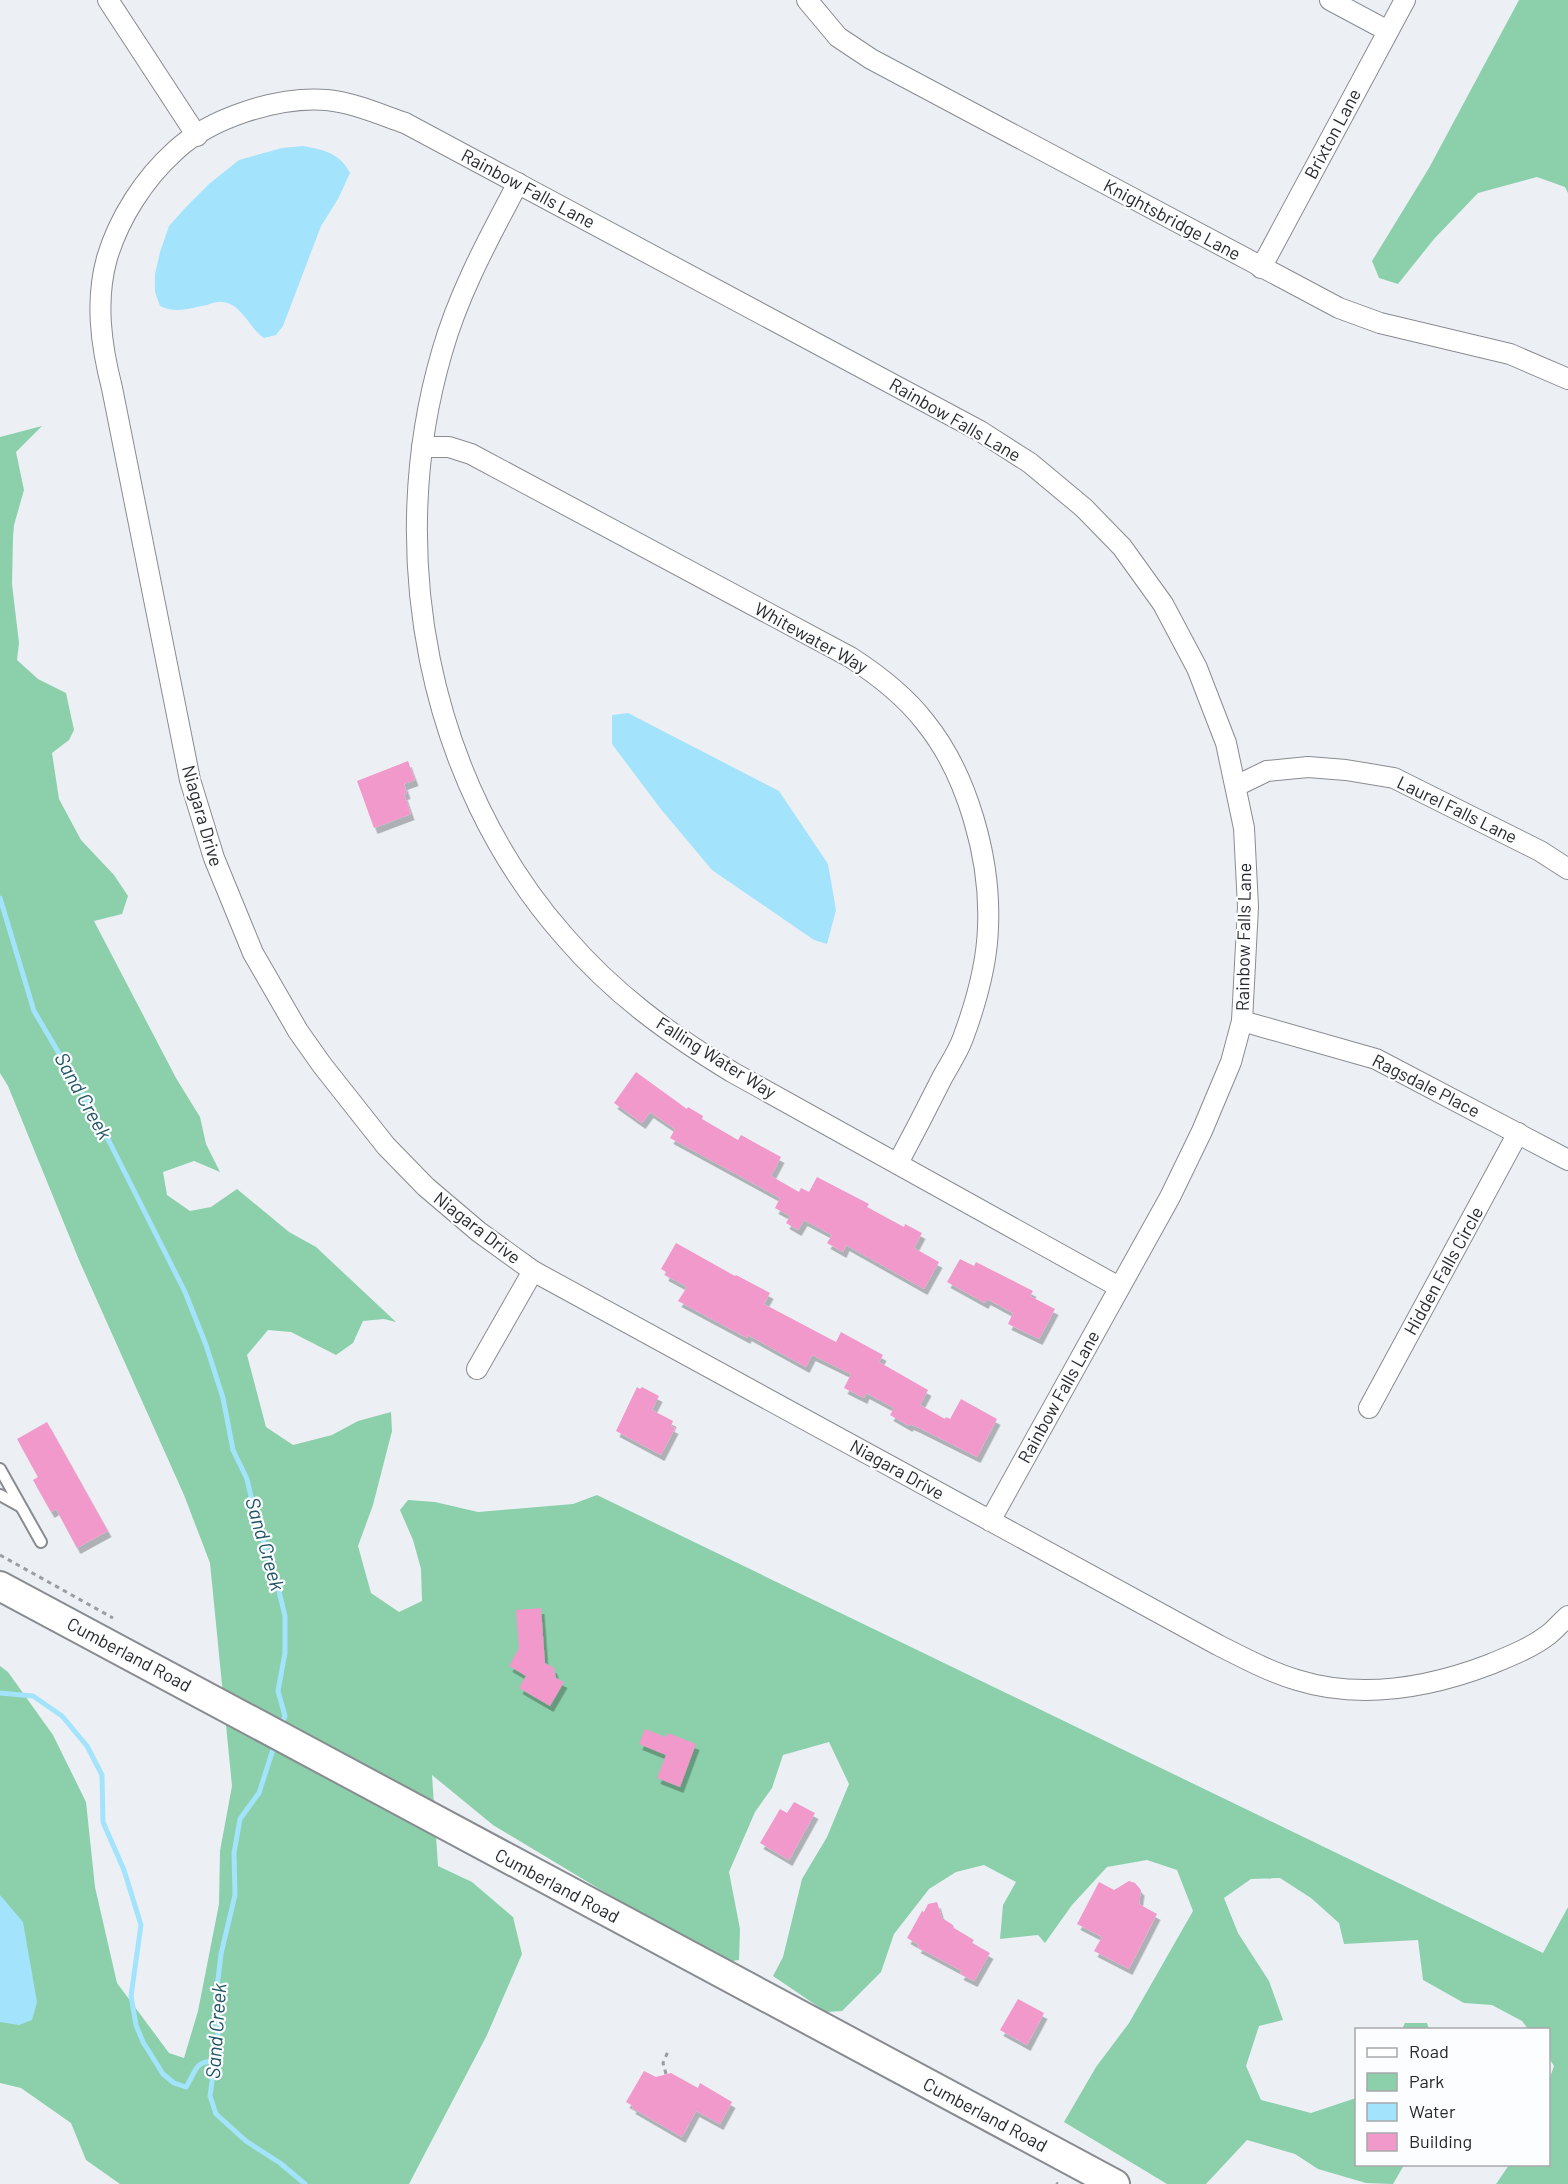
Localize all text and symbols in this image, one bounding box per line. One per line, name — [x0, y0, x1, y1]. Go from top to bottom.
street label: Brixton Lane — [1299, 85, 1365, 182]
street label: Rainbow Falls Lane — [458, 144, 599, 233]
street label: Knightsbridge Lane — [1100, 174, 1245, 265]
street label: Rainbow Falls Lane — [886, 373, 1025, 466]
street label: Whitewater Way — [751, 597, 872, 677]
street label: Niagara Drive — [178, 763, 228, 869]
street label: Laurel Falls Lane — [1394, 771, 1521, 848]
street label: Rainbow Falls Lane — [1231, 863, 1255, 1011]
street label: Falling Water Way — [653, 1012, 780, 1103]
water label: Sand Creek — [50, 1048, 118, 1143]
street label: Ragsdale Place — [1369, 1049, 1484, 1122]
street label: Niagara Drive — [430, 1186, 525, 1268]
street label: Hidden Falls Circle — [1399, 1202, 1488, 1339]
street label: Rainbow Falls Lane — [1013, 1326, 1104, 1467]
street label: Niagara Drive — [847, 1434, 948, 1504]
water label: Sand Creek — [241, 1494, 291, 1593]
street label: Cumberland Road — [64, 1612, 195, 1696]
street label: Cumberland Road — [492, 1843, 623, 1927]
water label: Sand Creek — [200, 1982, 230, 2080]
legend — [1355, 2028, 1550, 2166]
text: Road — [1409, 2040, 1449, 2062]
text: Park — [1409, 2070, 1444, 2092]
street label: Cumberland Road — [920, 2072, 1051, 2156]
text: Water — [1409, 2100, 1456, 2122]
text: Building — [1409, 2130, 1472, 2152]

